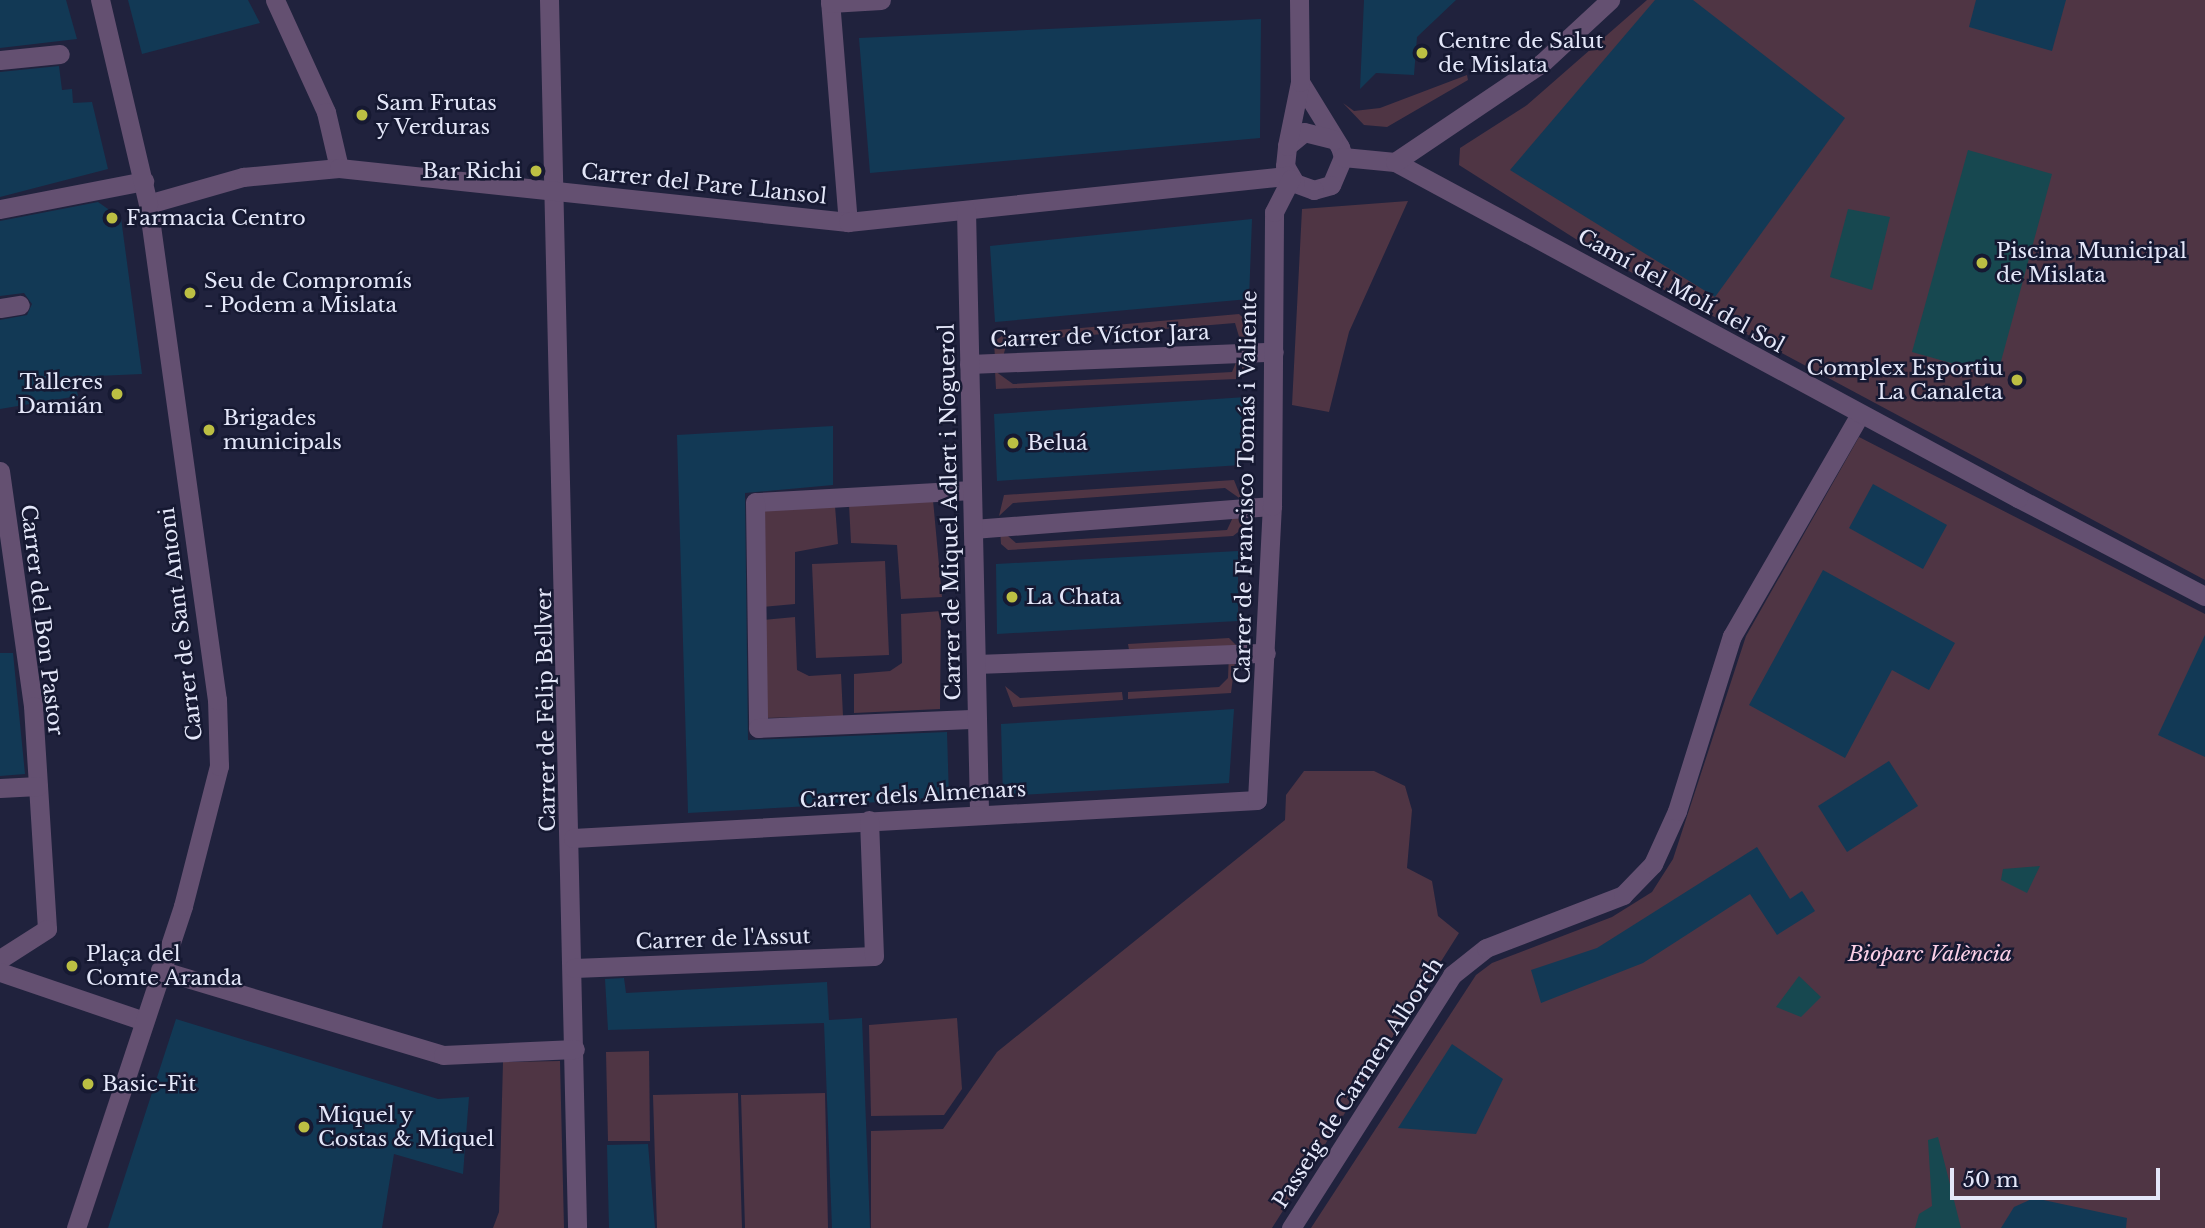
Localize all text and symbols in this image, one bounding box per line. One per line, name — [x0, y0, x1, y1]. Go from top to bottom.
place label: Centre de Salut de Mislata — [1438, 28, 1603, 78]
marker: Centre de Salut de Mislata — [1412, 43, 1432, 63]
place label: Sam Frutas y Verduras — [376, 90, 497, 140]
marker: Sam Frutas y Verduras — [354, 107, 370, 123]
place label: Bar Richi — [422, 158, 522, 184]
street label: Carrer del Pare Llansol — [580, 159, 828, 209]
marker: Bar Richi — [528, 163, 544, 179]
place label: Farmacia Centro — [126, 205, 306, 231]
marker: Farmacia Centro — [104, 210, 120, 226]
street label: Camí del Molí del Sol — [1573, 224, 1789, 358]
place label: Piscina Municipal de Mislata — [1996, 238, 2187, 288]
marker: Piscina Municipal de Mislata — [1974, 255, 1990, 271]
place label: Seu de Compromís - Podem a Mislata — [204, 268, 412, 318]
marker: Seu de Compromís - Podem a Mislata — [182, 285, 198, 301]
street label: Carrer de Francisco Tomás i Valiente — [1230, 289, 1262, 685]
street label: Carrer de Víctor Jara — [989, 320, 1211, 352]
street label: Carrer de Miquel Adlert i Noguerol — [934, 323, 966, 701]
place label: Complex Esportiu La Canaleta — [1806, 355, 2003, 405]
place label: Talleres Damián — [17, 369, 103, 419]
marker: Complex Esportiu La Canaleta — [2009, 372, 2025, 388]
marker: Talleres Damián — [109, 386, 125, 402]
place label: Brigades municipals — [223, 405, 342, 455]
marker: Brigades municipals — [201, 422, 217, 438]
place label: Beluá — [1027, 430, 1088, 456]
marker: Beluá — [1005, 435, 1021, 451]
street label: Carrer del Bon Pastor — [15, 503, 69, 737]
street label: Carrer de Sant Antoni — [154, 505, 208, 743]
place label: La Chata — [1026, 584, 1121, 610]
street label: Carrer de Felip Bellver — [531, 588, 561, 832]
marker: La Chata — [1004, 589, 1020, 605]
street label: Carrer dels Almenars — [798, 776, 1028, 814]
street label: Carrer de l'Assut — [635, 923, 811, 955]
place label: Plaça del Comte Aranda — [86, 941, 243, 991]
park label: Bioparc València — [1848, 941, 2012, 967]
street label: Passeig de Carmen Alborch — [1267, 953, 1449, 1213]
marker: Plaça del Comte Aranda — [64, 958, 80, 974]
place label: Basic-Fit — [102, 1071, 196, 1097]
marker: Basic-Fit — [80, 1076, 96, 1092]
place label: Miquel y Costas & Miquel — [318, 1102, 494, 1152]
marker: Miquel y Costas & Miquel — [296, 1119, 312, 1135]
scale bar — [1953, 1154, 2163, 1198]
text: 50 m — [1963, 1167, 2018, 1193]

